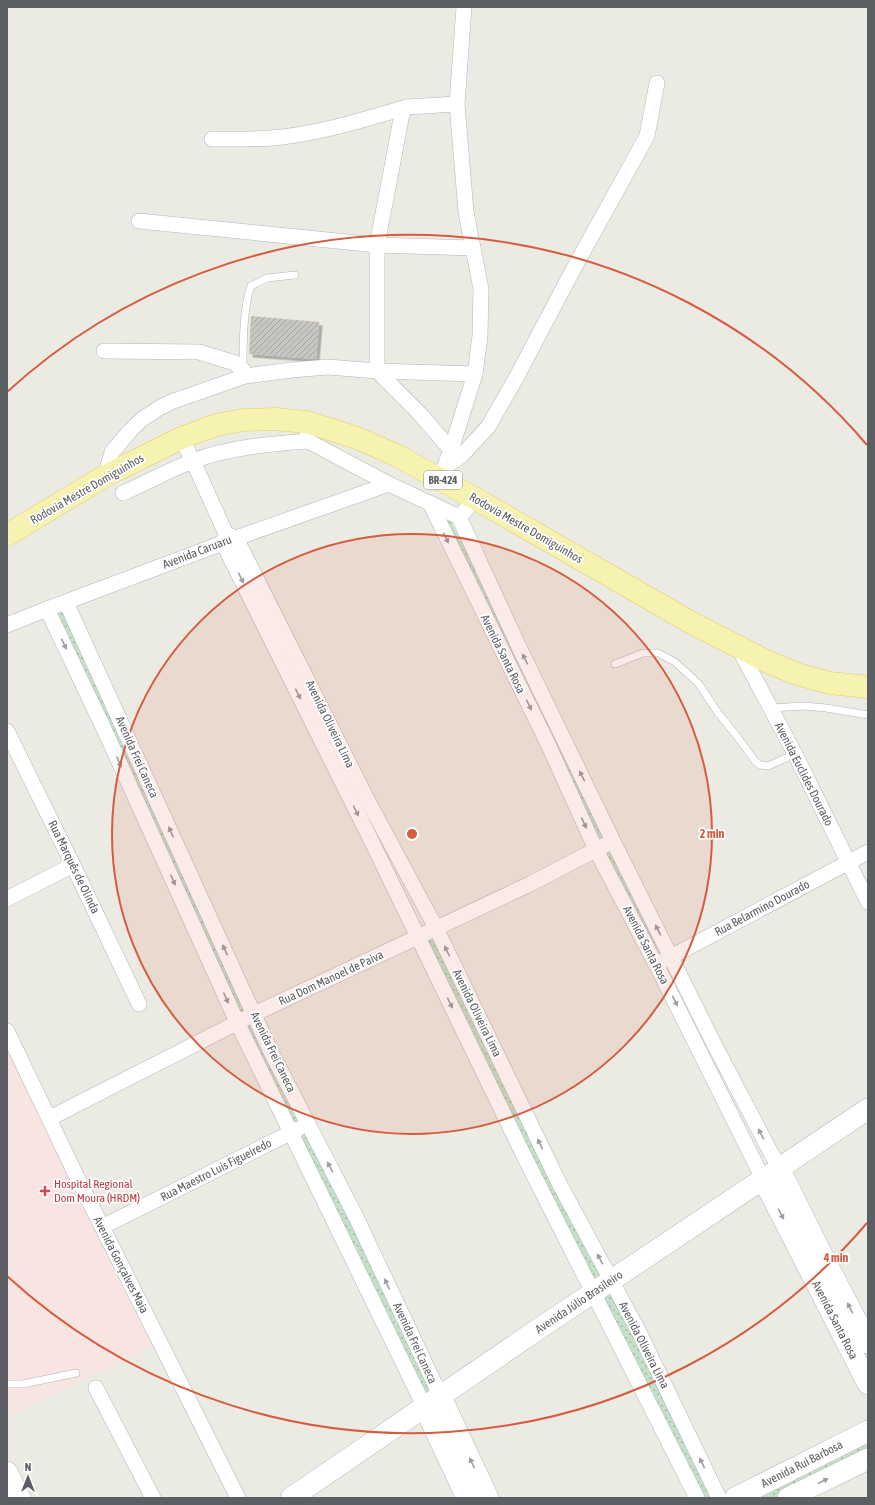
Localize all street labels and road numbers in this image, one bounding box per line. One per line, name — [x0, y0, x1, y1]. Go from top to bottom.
street label: Rodovia Mestre Domiguinhos — [28, 451, 146, 527]
road number: BR-424 — [424, 471, 462, 489]
street label: Rodovia Mestre Domiguinhos — [467, 490, 585, 566]
street label: Avenida Caruaru — [160, 532, 234, 572]
street label: Avenida Santa Rosa — [478, 612, 528, 696]
street label: Avenida Oliveira Lima — [303, 678, 357, 770]
street label: Avenida Frei Caneca — [113, 714, 161, 800]
street label: Avenida Euclides Dourado — [772, 720, 836, 828]
street label: Rua Marquês de Olinda — [45, 818, 103, 916]
street label: Rua Belarmino Dourado — [712, 877, 812, 939]
street label: Avenida Santa Rosa — [620, 903, 672, 987]
street label: Rua Dom Manoel de Paiva — [276, 948, 386, 1008]
street label: Avenida Oliveira Lima — [450, 967, 504, 1059]
street label: Avenida Frei Caneca — [247, 1009, 299, 1095]
street label: Rua Maestro Luis Figueiredo — [158, 1136, 274, 1204]
street label: Avenida Gonçalves Maia — [91, 1214, 151, 1316]
street label: Avenida Júlio Brasileiro — [533, 1267, 626, 1336]
street label: Avenida Santa Rosa — [809, 1278, 861, 1362]
street label: Avenida Oliveira Lima — [616, 1299, 672, 1391]
street label: Avenida Frei Caneca — [390, 1300, 440, 1386]
street label: Avenida Rui Barbosa — [759, 1437, 845, 1491]

